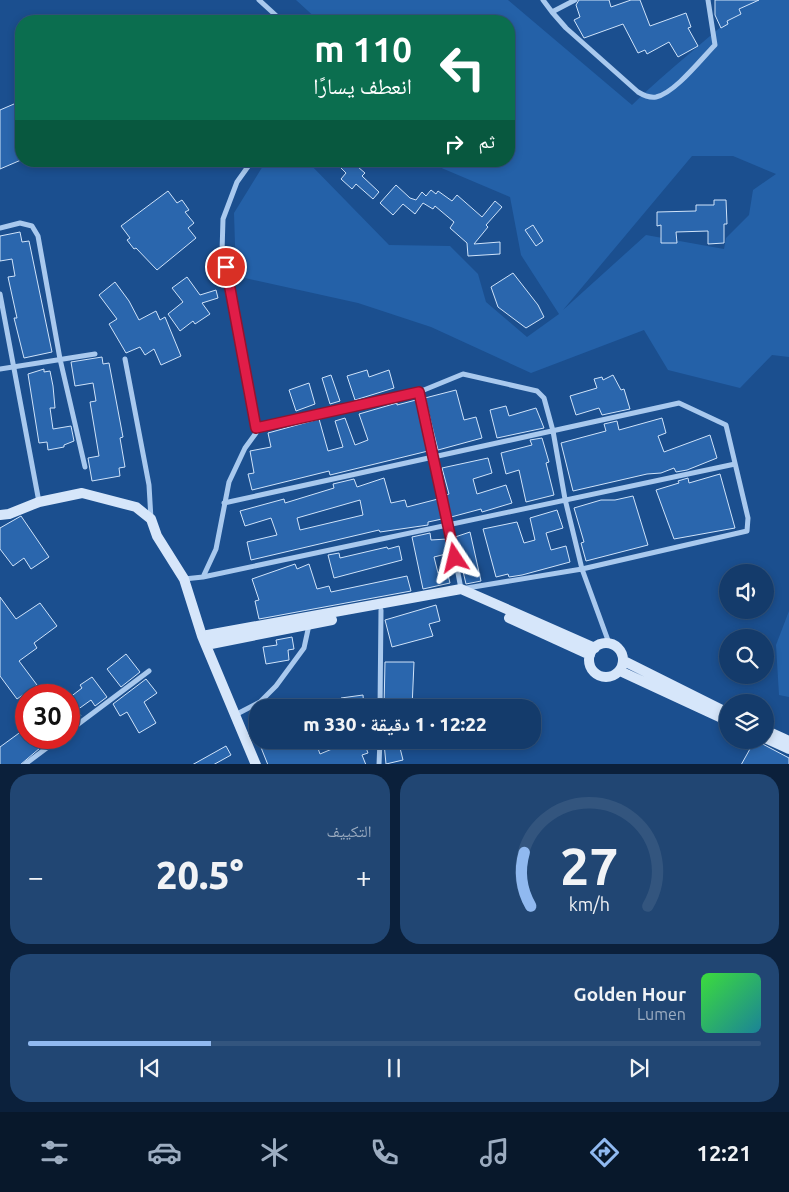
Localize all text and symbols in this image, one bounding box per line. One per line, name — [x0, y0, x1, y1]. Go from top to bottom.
text: 110 m — [314, 29, 412, 69]
icon: left — [430, 35, 495, 100]
text: انعطف يسارًا — [313, 73, 412, 98]
icon: right — [440, 130, 468, 158]
text: ثم — [478, 130, 495, 152]
pin — [205, 246, 247, 288]
icon: arrive — [212, 253, 240, 281]
position arrow — [428, 531, 480, 583]
map controls — [719, 564, 774, 749]
button: sound — [719, 564, 774, 619]
button: search — [719, 629, 774, 684]
speed limit sign: 30 — [15, 684, 80, 749]
button: layers — [719, 694, 774, 749]
text: 12:22 · 1 دقيقة · 330 m — [303, 713, 487, 735]
text: التكييف — [327, 822, 372, 840]
text: 27 — [560, 837, 619, 895]
text: 20.5° — [156, 854, 243, 896]
text: − — [28, 861, 44, 892]
text: + — [356, 861, 371, 892]
text: km/h — [569, 894, 610, 914]
text: Golden Hour — [574, 983, 686, 1005]
text: Lumen — [637, 1005, 686, 1023]
icon: previous — [136, 1054, 164, 1082]
icon: pause — [380, 1054, 408, 1082]
icon: next — [625, 1054, 653, 1082]
icon: filters — [37, 1135, 72, 1170]
icon: car — [147, 1135, 182, 1170]
icon: climate — [257, 1135, 292, 1170]
icon: phone — [367, 1135, 402, 1170]
icon: music — [477, 1135, 512, 1170]
icon: directions — [587, 1135, 622, 1170]
text: 12:21 — [697, 1140, 752, 1165]

